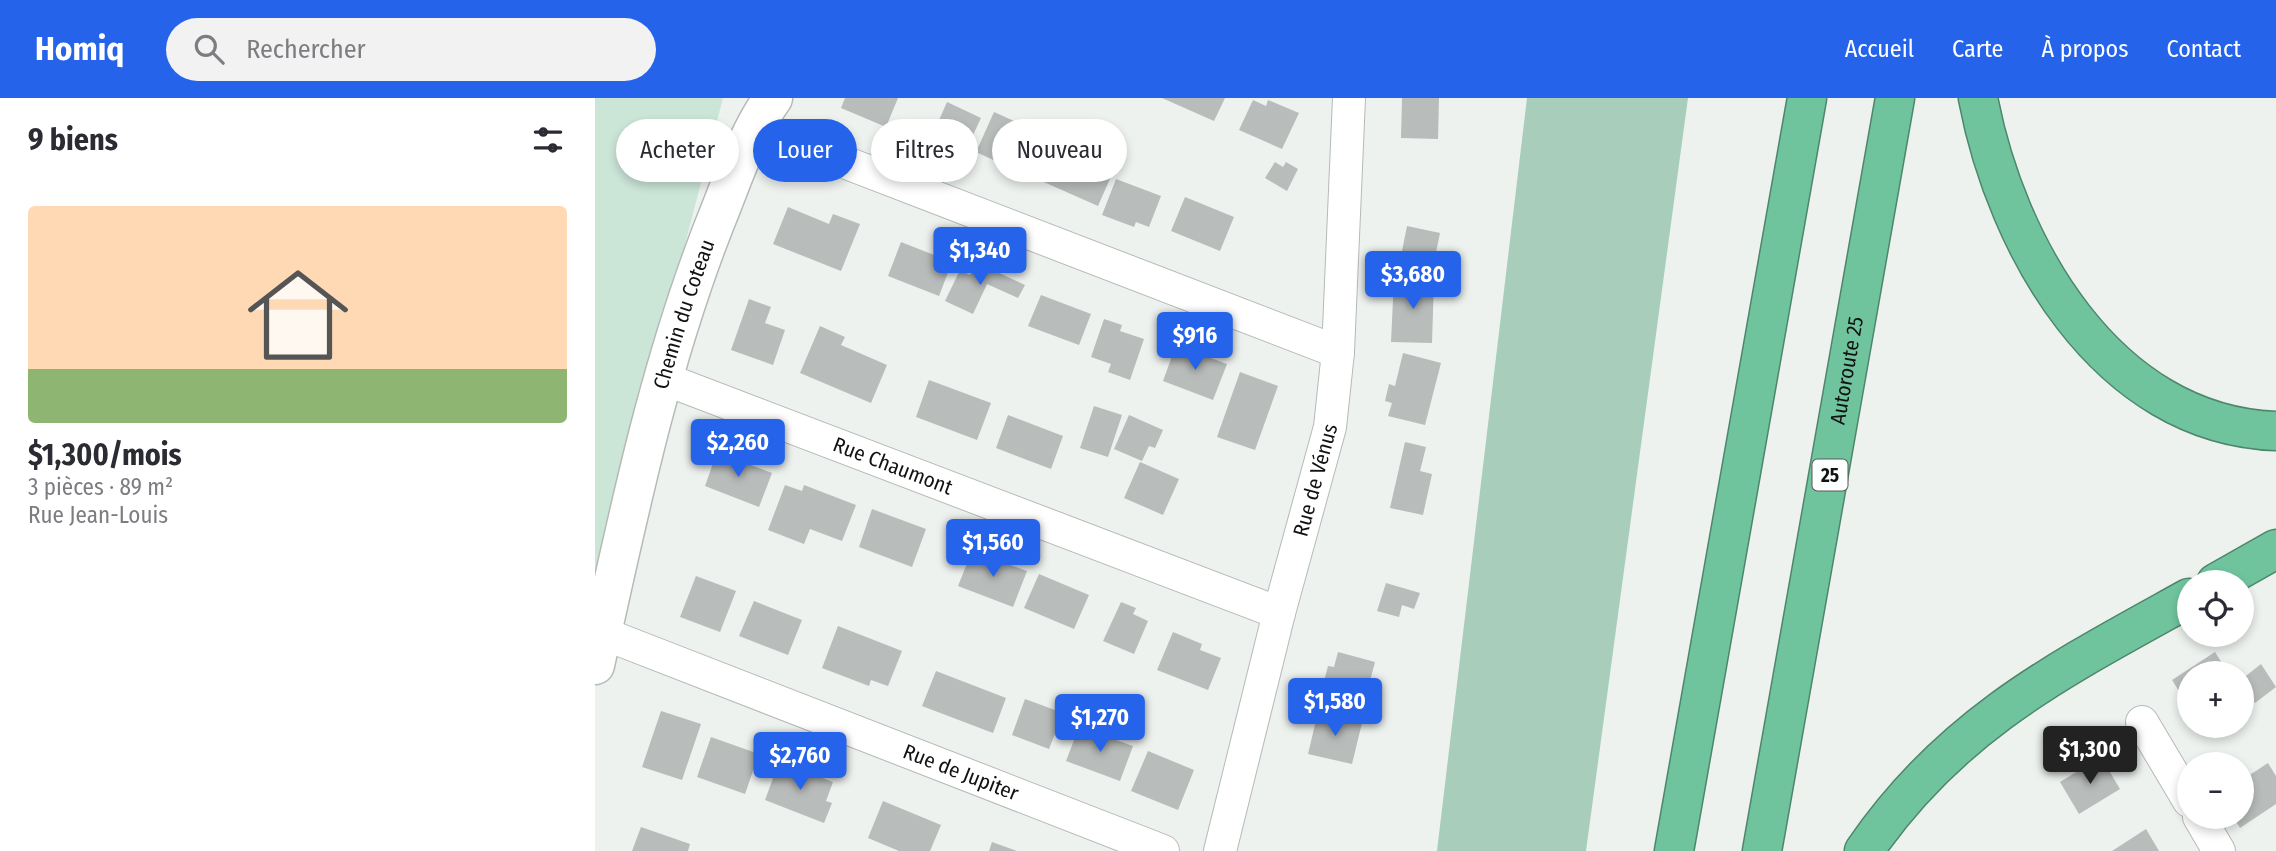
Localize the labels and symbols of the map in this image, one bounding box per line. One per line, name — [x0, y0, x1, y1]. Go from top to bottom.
pin: $1,340 — [923, 228, 1037, 287]
street label: Chemin du Coteau — [648, 236, 720, 392]
pin: $3,680 — [1356, 252, 1470, 311]
pin: $916 — [1154, 313, 1236, 372]
street label: Autoroute 25 — [1825, 314, 1869, 426]
pin: $2,260 — [681, 420, 795, 479]
street label: Rue de Vénus — [1288, 421, 1343, 539]
street label: Rue Chaumont — [829, 431, 956, 500]
road number: 25 — [1813, 460, 1847, 490]
pin: $1,560 — [936, 519, 1050, 579]
pin: $1,580 — [1278, 678, 1392, 738]
pin: $1,270 — [1043, 694, 1157, 754]
pin: $1,300 — [2033, 726, 2147, 786]
pin: $2,760 — [743, 732, 857, 792]
street label: Rue de Jupiter — [899, 738, 1023, 807]

